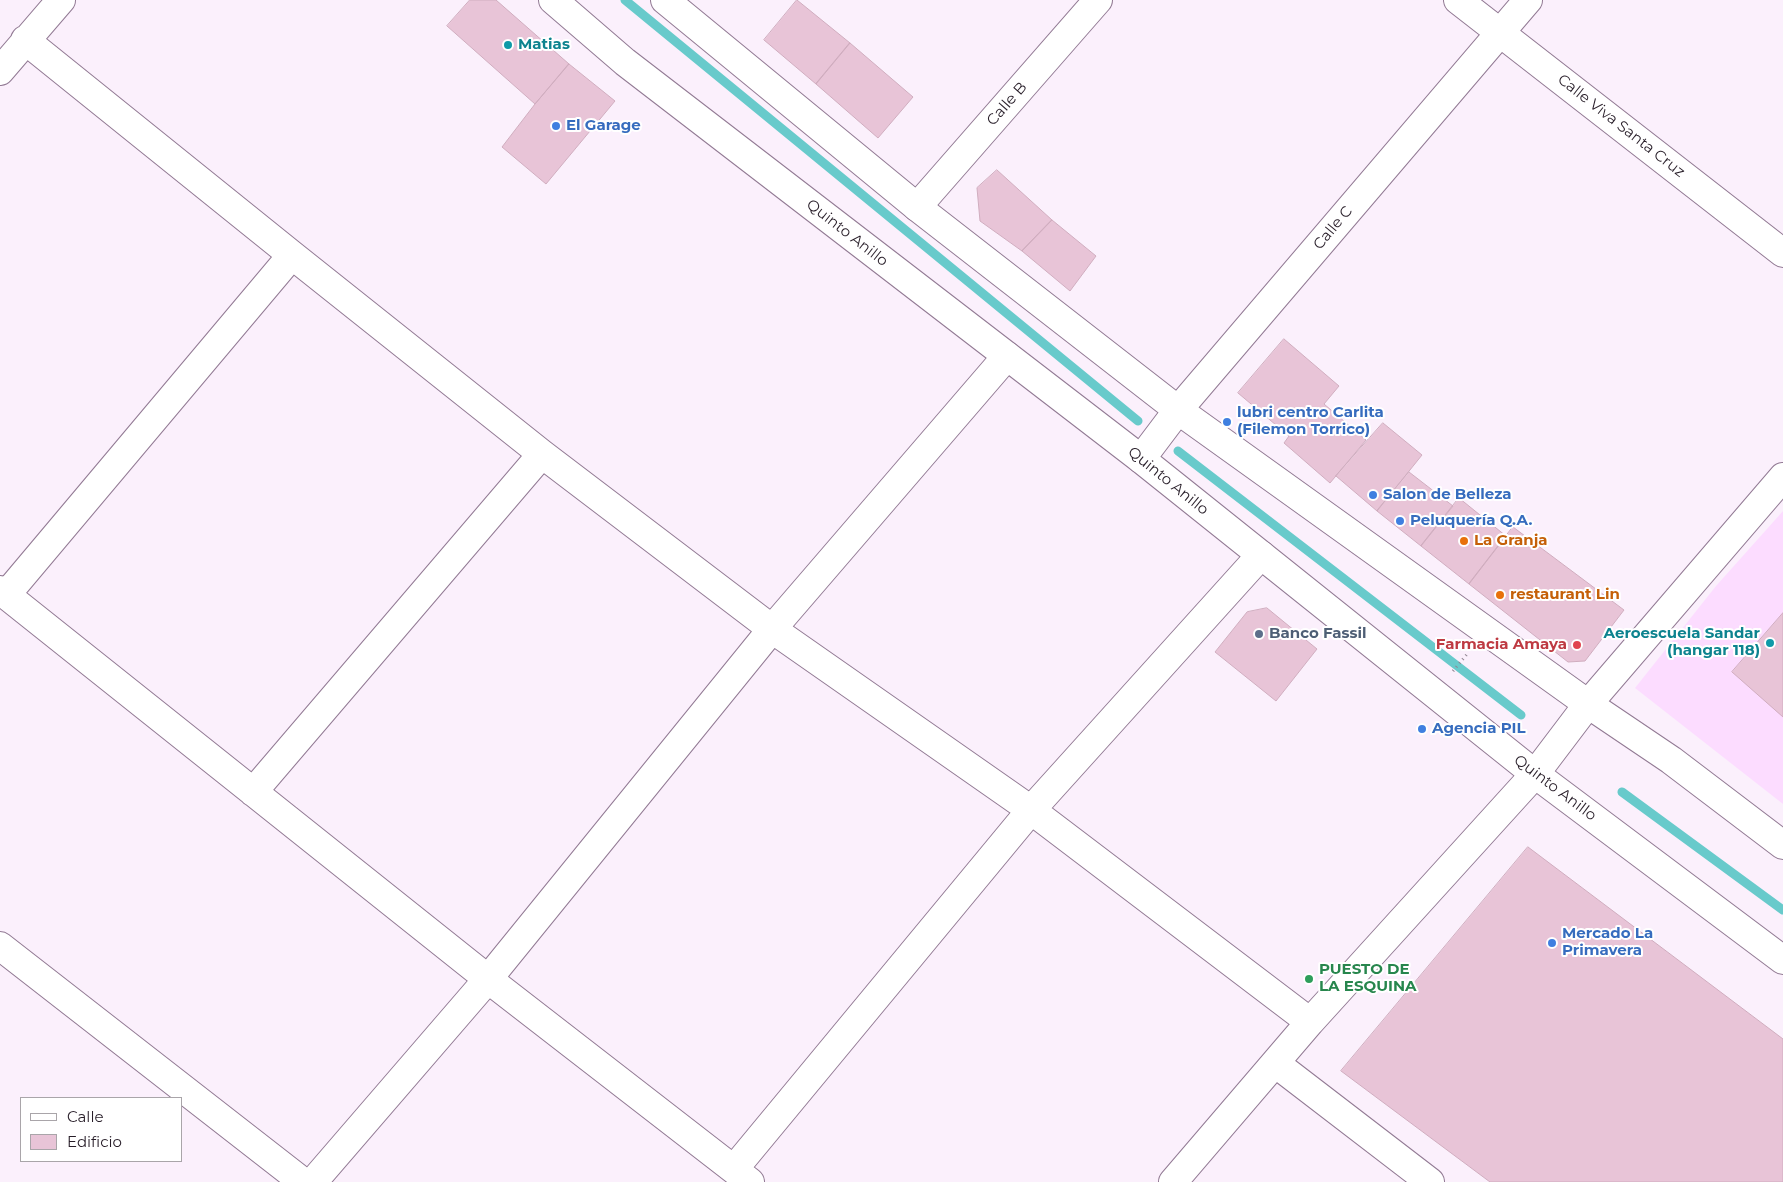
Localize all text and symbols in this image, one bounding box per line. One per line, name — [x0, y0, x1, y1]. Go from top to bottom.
place label: Matias — [518, 36, 570, 54]
marker: Matias — [502, 39, 514, 51]
street label: Calle Viva Santa Cruz — [1554, 71, 1688, 181]
street label: Calle B — [983, 79, 1031, 129]
place label: El Garage — [566, 117, 641, 135]
marker: El Garage — [550, 120, 562, 132]
street label: Quinto Anillo — [803, 196, 891, 270]
street label: Calle C — [1310, 203, 1356, 253]
place label: lubri centro Carlita (Filemon Torrico) — [1237, 404, 1384, 439]
marker: lubri centro Carlita (Filemon Torrico) — [1221, 416, 1233, 428]
street label: Quinto Anillo — [1124, 443, 1212, 519]
place label: Salon de Belleza — [1383, 486, 1512, 504]
marker: Salon de Belleza — [1367, 489, 1379, 501]
place label: Peluquería Q.A. — [1410, 512, 1532, 530]
marker: Peluquería Q.A. — [1394, 515, 1406, 527]
place label: La Granja — [1474, 532, 1548, 550]
marker: La Granja — [1458, 535, 1470, 547]
place label: restaurant Lin — [1510, 586, 1620, 604]
marker: restaurant Lin — [1494, 589, 1506, 601]
place label: Banco Fassil — [1269, 625, 1367, 643]
place label: Aeroescuela Sandar (hangar 118) — [1604, 625, 1760, 660]
marker: Banco Fassil — [1253, 628, 1265, 640]
place label: Farmacia Amaya — [1436, 636, 1567, 654]
marker: Aeroescuela Sandar (hangar 118) — [1764, 637, 1776, 649]
marker: Farmacia Amaya — [1571, 639, 1583, 651]
place label: Agencia PIL — [1432, 720, 1525, 738]
marker: Agencia PIL — [1416, 723, 1428, 735]
street label: Quinto Anillo — [1510, 751, 1600, 825]
place label: Mercado La Primavera — [1562, 925, 1653, 960]
marker: Mercado La Primavera — [1546, 937, 1558, 949]
place label: PUESTO DE LA ESQUINA — [1319, 961, 1416, 996]
marker: PUESTO DE LA ESQUINA — [1303, 973, 1315, 985]
legend — [20, 1097, 182, 1162]
text: Calle — [67, 1107, 104, 1126]
text: Edificio — [67, 1132, 122, 1151]

